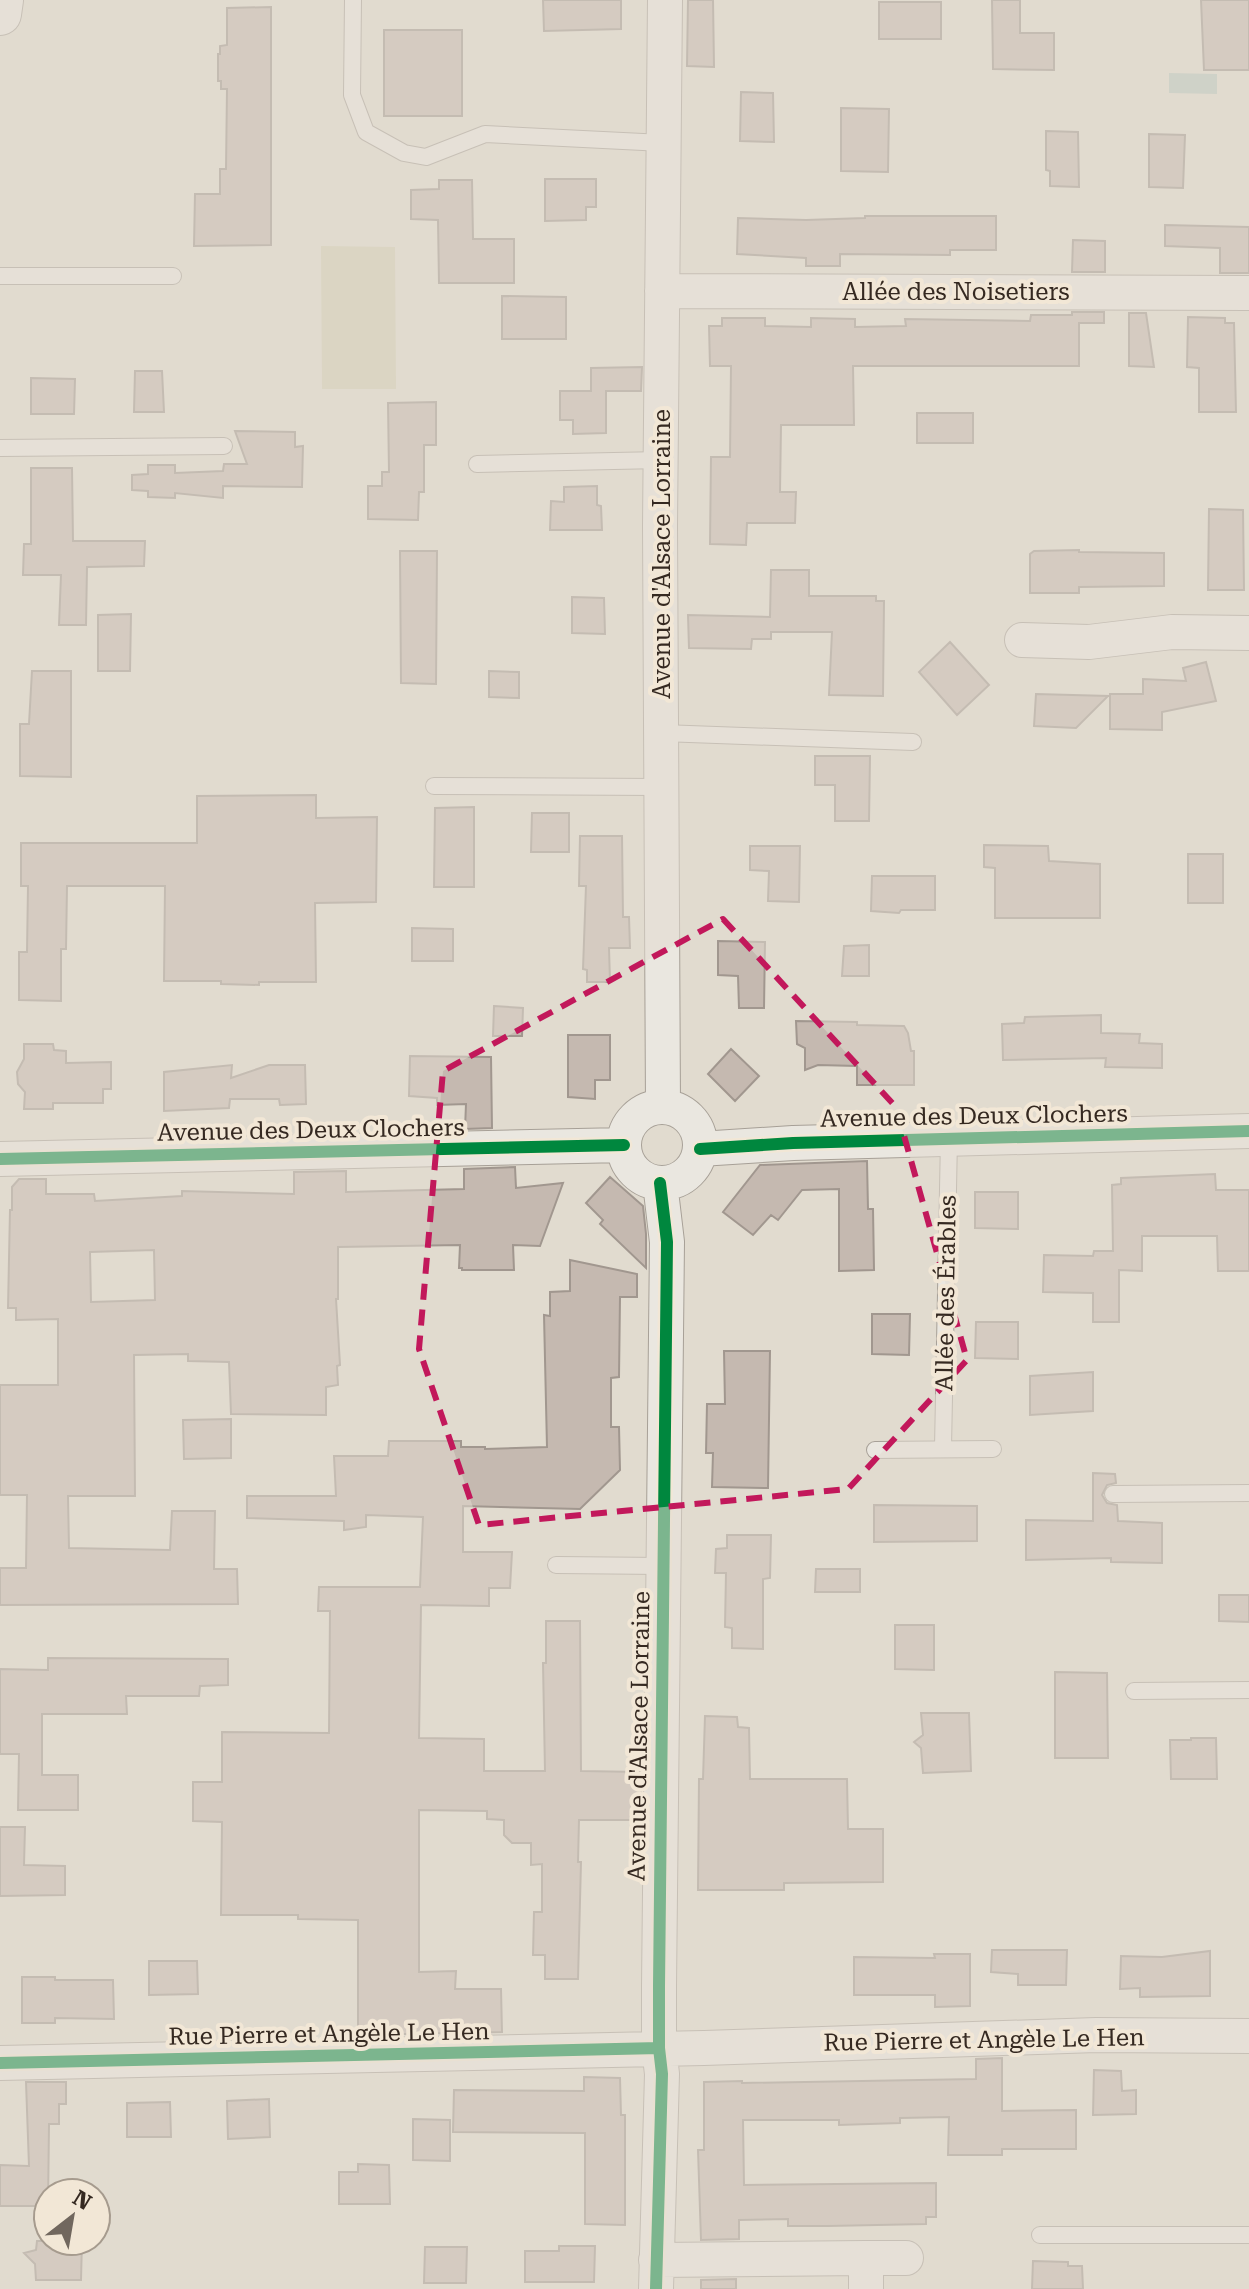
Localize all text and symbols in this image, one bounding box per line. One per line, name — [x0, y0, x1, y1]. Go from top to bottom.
street label: Allée des Noisetiers — [842, 278, 1070, 306]
street label: Avenue d'Alsace Lorraine — [648, 409, 676, 699]
street label: Avenue des Deux Clochers — [820, 1099, 1128, 1133]
street label: Avenue des Deux Clochers — [157, 1113, 465, 1147]
street label: Allée des Érables — [929, 1195, 962, 1391]
street label: Avenue d'Alsace Lorraine — [622, 1591, 656, 1881]
street label: Rue Pierre et Angèle Le Hen — [168, 2017, 490, 2051]
street label: Rue Pierre et Angèle Le Hen — [823, 2023, 1145, 2057]
north arrow — [32, 2177, 112, 2257]
text: N — [68, 2185, 96, 2215]

